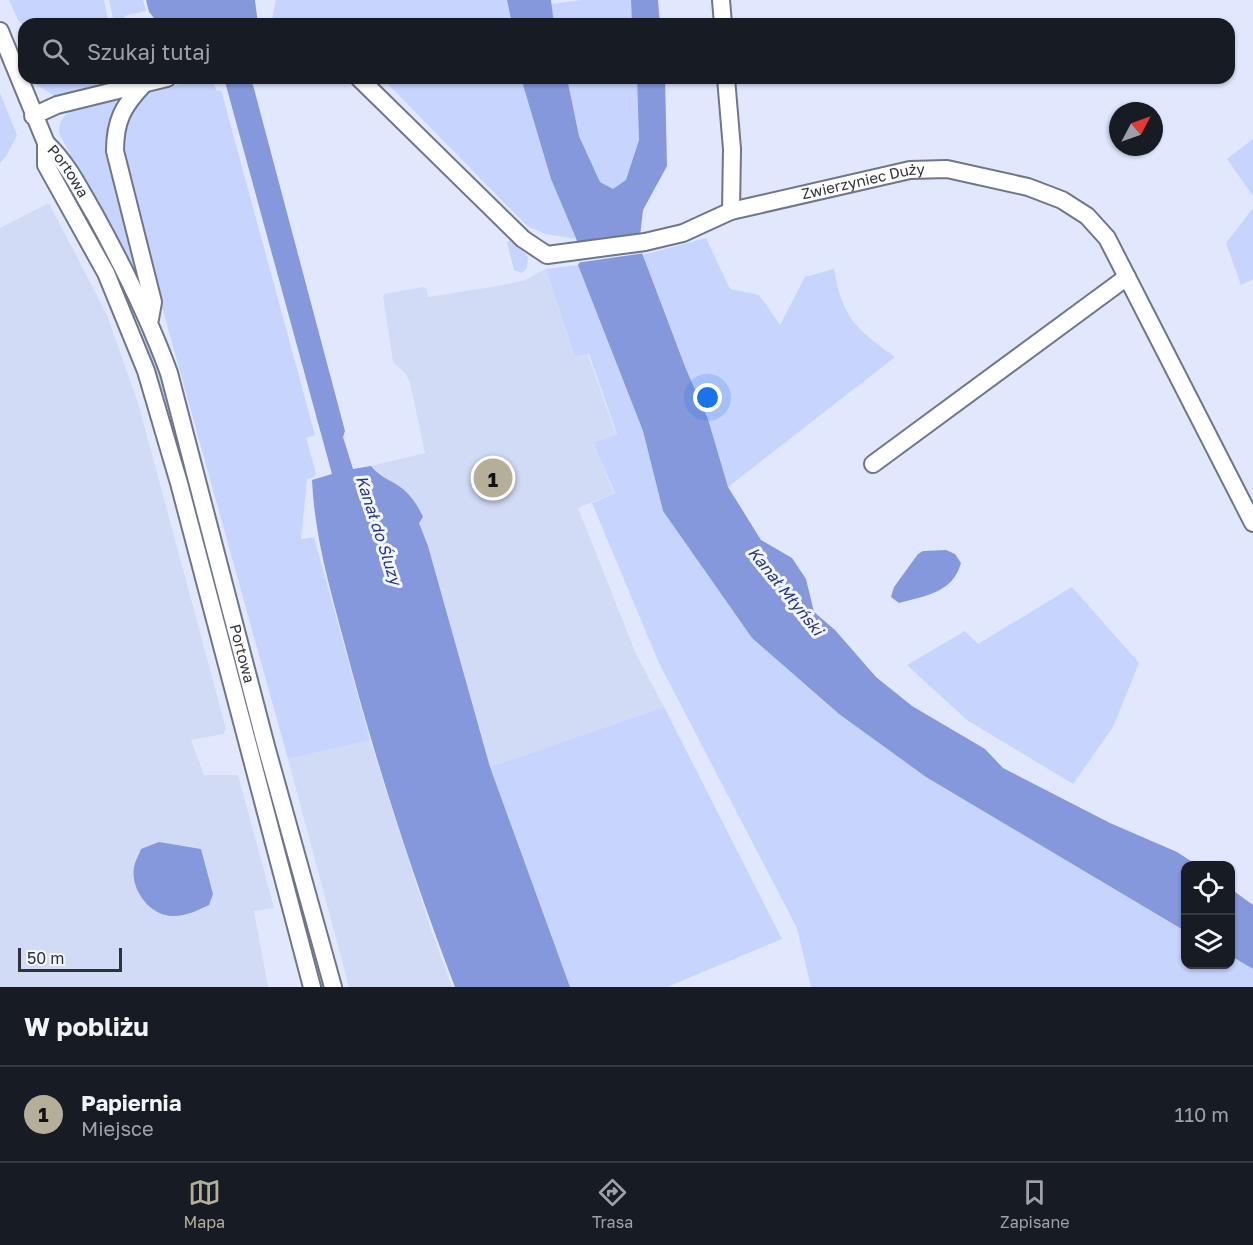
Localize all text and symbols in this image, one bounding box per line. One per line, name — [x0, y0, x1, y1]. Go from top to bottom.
search box — [18, 18, 1235, 84]
icon: search — [39, 35, 72, 68]
text: Szukaj tutaj — [87, 38, 211, 65]
north arrow — [1109, 102, 1163, 156]
street label: Portowa — [44, 140, 93, 200]
street label: Zwierzyniec Duży — [800, 160, 926, 203]
your location — [693, 383, 722, 412]
pin: 1 — [474, 456, 512, 500]
water label: Kanał do Śluzy — [352, 473, 407, 589]
water label: Kanał Młyński — [744, 543, 829, 641]
street label: Portowa — [227, 622, 259, 685]
map controls — [1181, 861, 1235, 969]
button: locate — [1181, 861, 1235, 915]
button: layers — [1181, 915, 1235, 969]
scale bar — [18, 945, 122, 972]
text: 50 m — [27, 948, 64, 968]
text: W pobliżu — [24, 1011, 149, 1042]
text: Papiernia — [81, 1089, 181, 1116]
text: 1 — [38, 1102, 49, 1126]
text: 110 m — [1175, 1102, 1229, 1126]
text: Miejsce — [81, 1116, 154, 1140]
tab: Mapa — [183, 1176, 225, 1232]
tab: Trasa — [592, 1176, 633, 1232]
tab: Zapisane — [1000, 1176, 1070, 1232]

